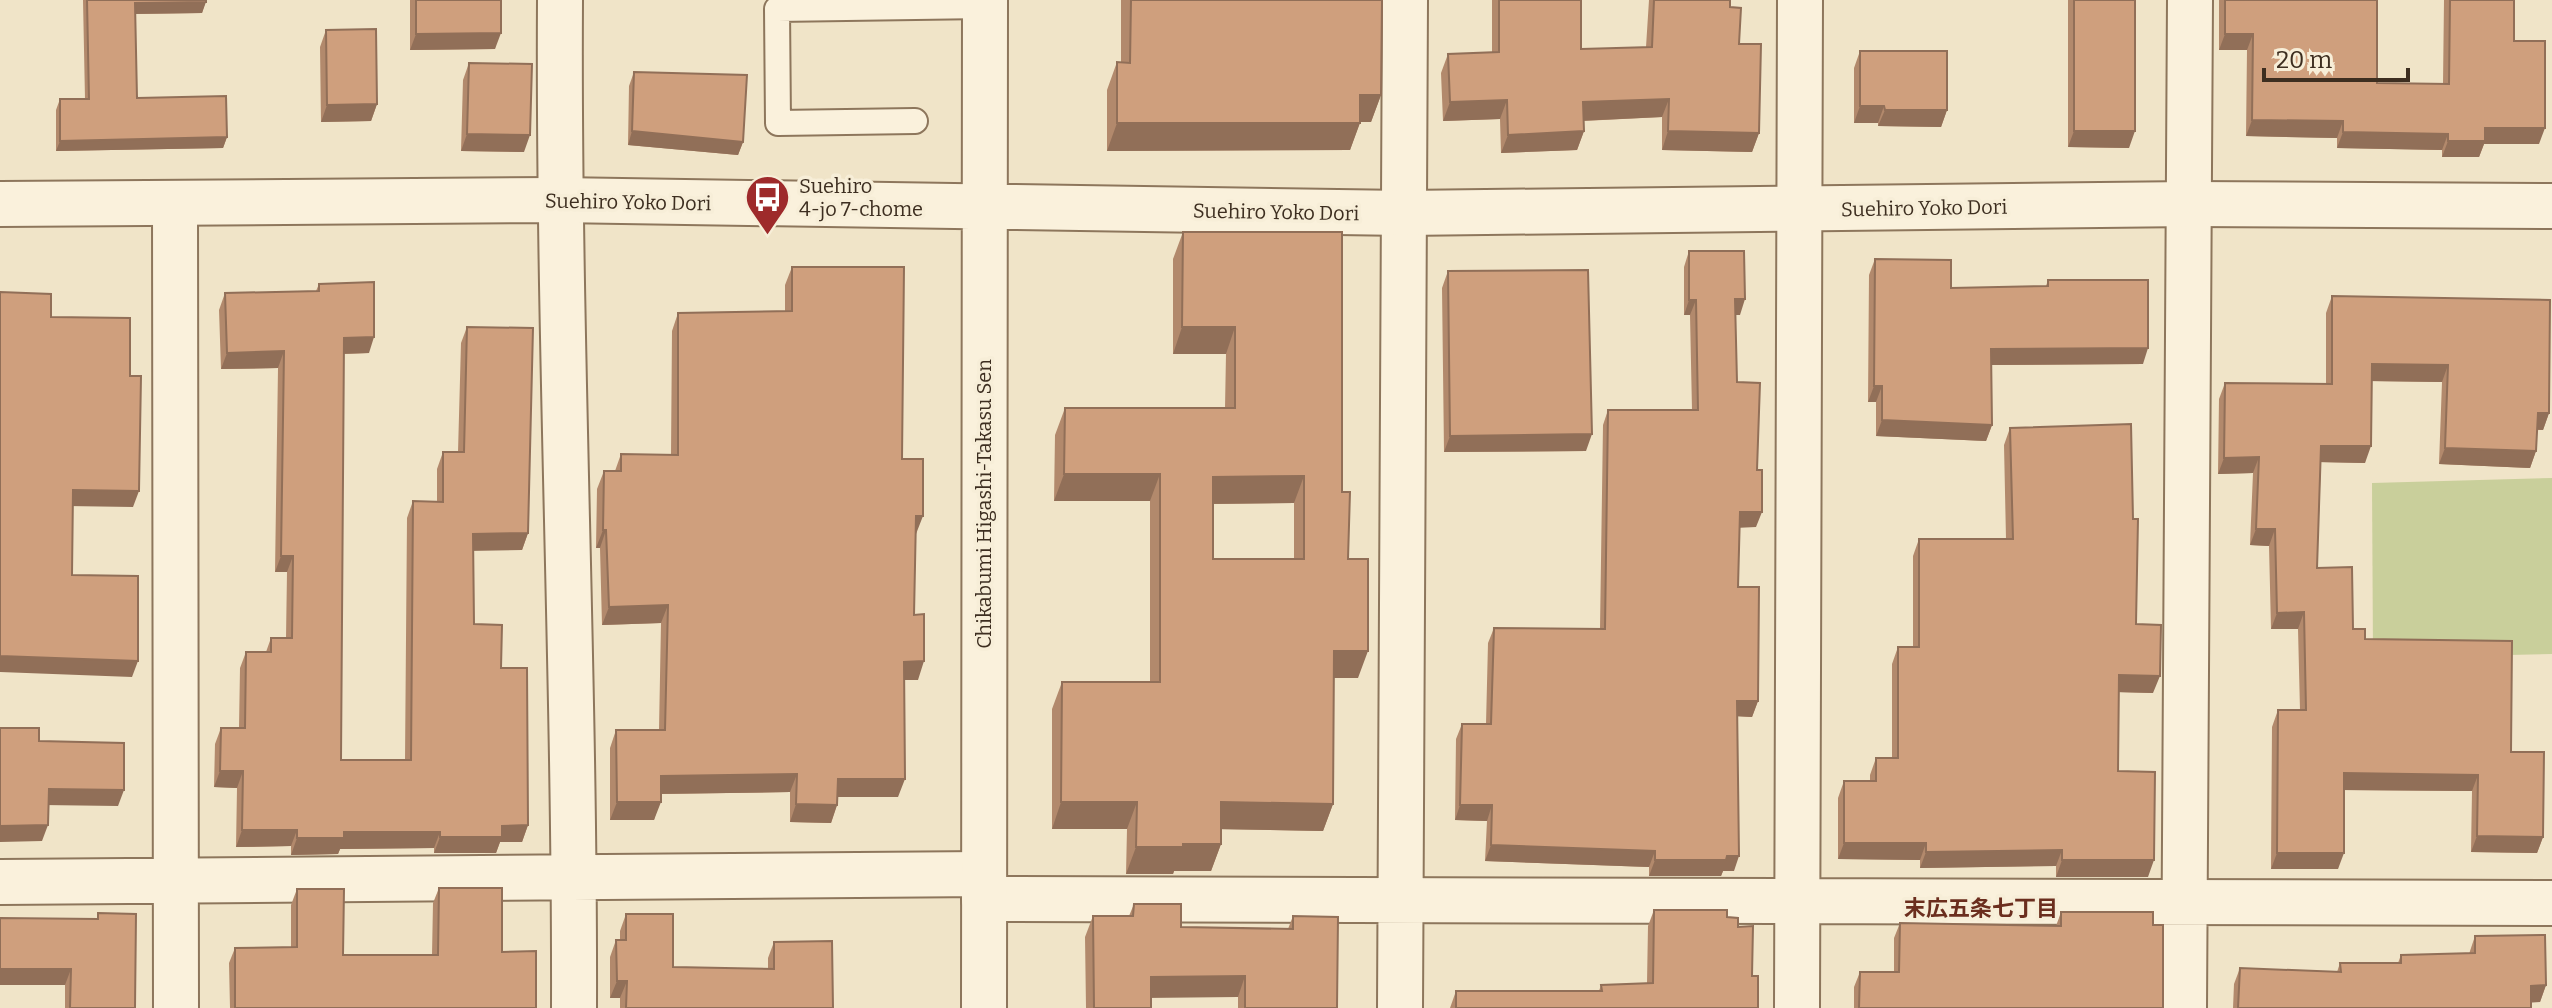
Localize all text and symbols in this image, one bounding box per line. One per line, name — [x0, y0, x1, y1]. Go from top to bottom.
scale bar — [2264, 32, 2408, 82]
text: 20 m — [2276, 46, 2332, 74]
bus stop icon: Suehiro 4-jo 7-chome — [744, 174, 792, 237]
place label: Suehiro 4-jo 7-chome — [799, 174, 923, 222]
street label: Suehiro Yoko Dori — [545, 189, 711, 215]
street label: Suehiro Yoko Dori — [1841, 195, 2007, 221]
street label: Suehiro Yoko Dori — [1193, 199, 1359, 225]
street label: Chikabumi Higashi-Takasu Sen — [972, 359, 996, 649]
district label: 末広五条七丁目 — [1904, 895, 2058, 922]

